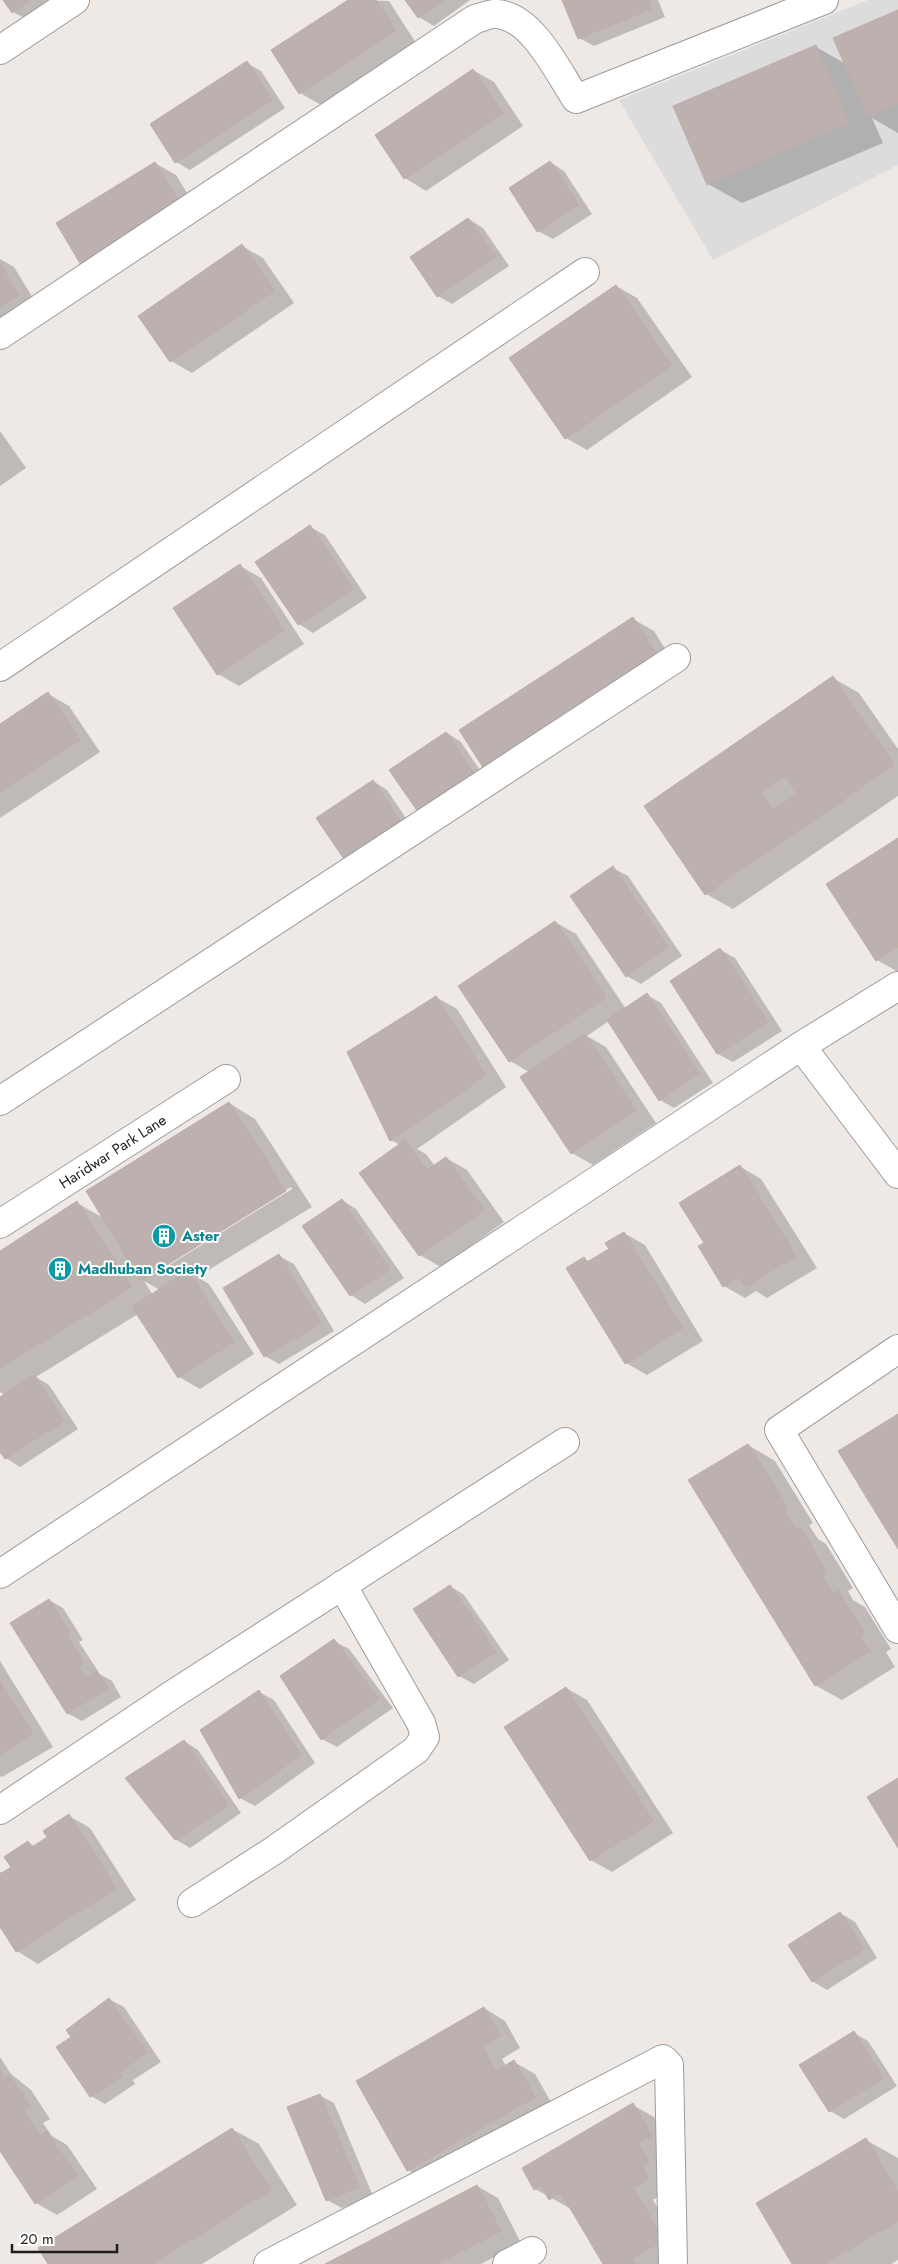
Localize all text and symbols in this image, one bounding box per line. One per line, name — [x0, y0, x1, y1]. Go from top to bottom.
street label: Haridwar Park Lane — [55, 1109, 171, 1194]
building icon: Aster — [151, 1223, 177, 1249]
place label: Aster — [181, 1225, 220, 1247]
building icon: Madhuban Society — [47, 1256, 73, 1282]
place label: Madhuban Society — [78, 1258, 207, 1280]
scale bar — [12, 2222, 118, 2254]
text: 20 m — [20, 2228, 54, 2250]

